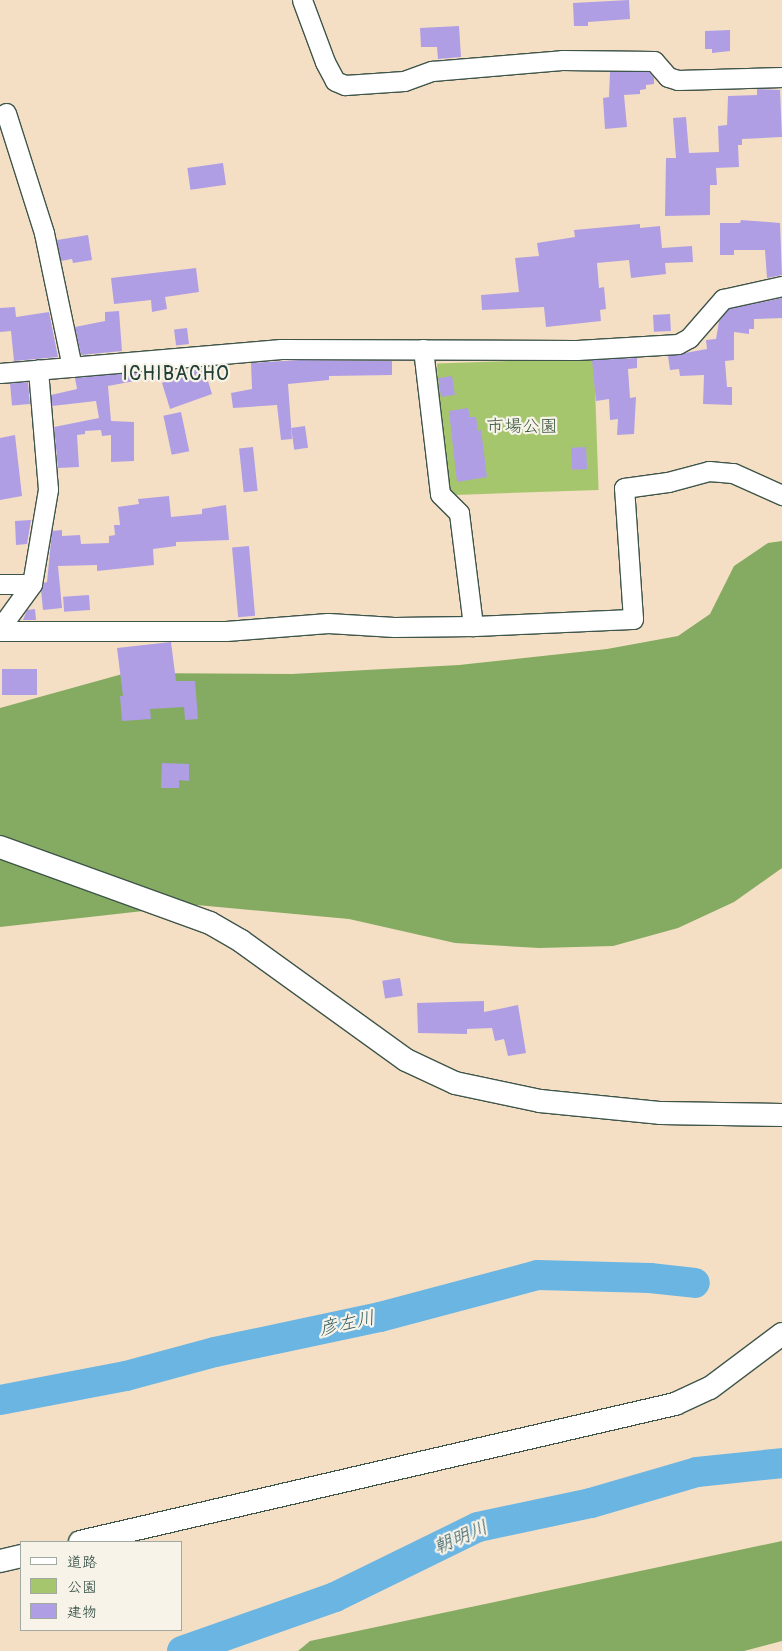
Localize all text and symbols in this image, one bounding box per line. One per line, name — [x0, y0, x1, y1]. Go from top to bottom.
district label: ICHIBACHO — [121, 361, 231, 385]
park label: 市場公園 — [486, 416, 558, 438]
water label: 彦左川 — [317, 1307, 377, 1341]
water label: 朝明川 — [430, 1516, 492, 1560]
legend — [20, 1541, 182, 1631]
text: 道路 — [67, 1553, 97, 1572]
text: 公園 — [67, 1578, 97, 1597]
text: 建物 — [67, 1603, 97, 1622]

